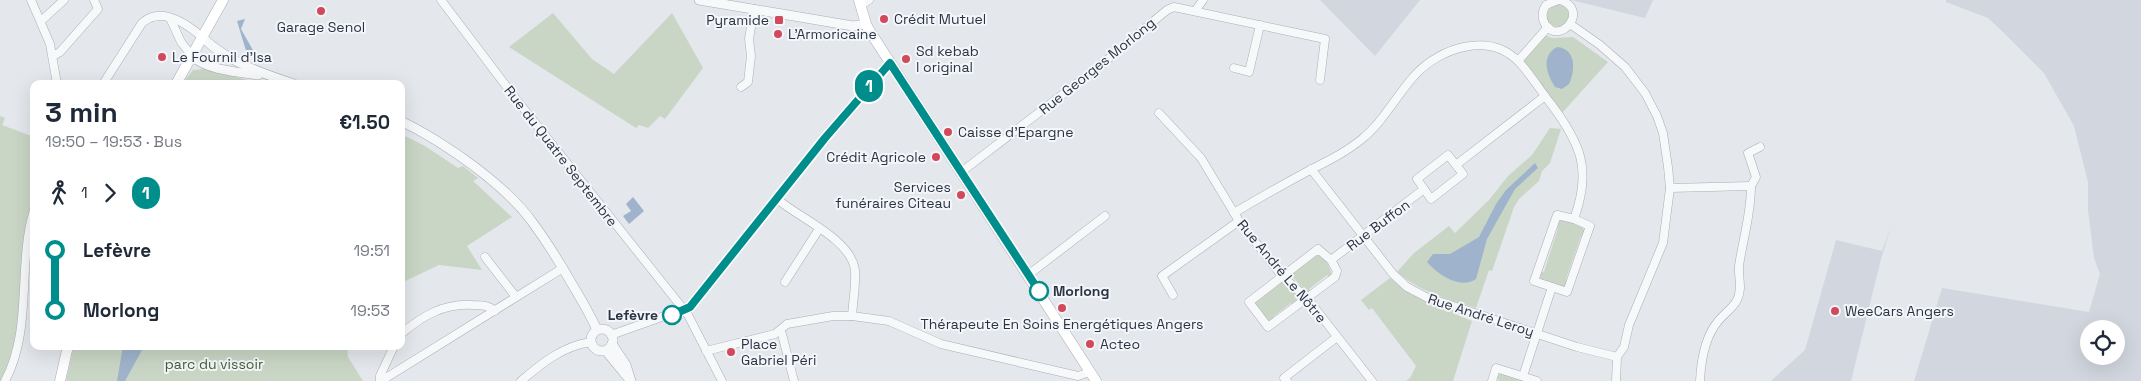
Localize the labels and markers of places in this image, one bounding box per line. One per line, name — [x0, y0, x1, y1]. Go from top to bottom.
marker: Garage Senol — [315, 5, 327, 17]
place label: Crédit Mutuel — [894, 10, 986, 28]
place label: Pyramide — [706, 11, 769, 29]
marker: Crédit Mutuel — [878, 13, 890, 25]
marker: Pyramide — [773, 14, 785, 26]
place label: Garage Senol — [277, 18, 365, 36]
place label: L'Armoricaine — [788, 25, 877, 43]
marker: L'Armoricaine — [772, 28, 784, 40]
place label: Sd kebab l original — [916, 42, 979, 76]
place label: Le Fournil d'Isa — [172, 48, 272, 66]
marker: Le Fournil d'Isa — [156, 51, 168, 63]
marker: Sd kebab l original — [900, 53, 912, 65]
place label: Caisse d'Epargne — [958, 123, 1073, 141]
marker: Caisse d'Epargne — [942, 126, 954, 138]
place label: Crédit Agricole — [826, 148, 926, 166]
marker: Crédit Agricole — [930, 151, 942, 163]
place label: Services funéraires Citeau — [835, 178, 951, 212]
marker: Services funéraires Citeau — [955, 189, 967, 201]
marker: Morlong — [1029, 281, 1049, 301]
place label: Morlong — [1053, 282, 1109, 300]
marker: Thérapeute En Soins Energétiques Angers — [1056, 302, 1068, 314]
place label: WeeCars Angers — [1845, 302, 1954, 320]
marker: Lefèvre — [662, 305, 682, 325]
marker: WeeCars Angers — [1829, 305, 1841, 317]
place label: Lefèvre — [608, 306, 658, 324]
place label: Thérapeute En Soins Energétiques Angers — [921, 315, 1203, 333]
place label: Place Gabriel Péri — [741, 335, 817, 369]
place label: Acteo — [1100, 335, 1140, 353]
marker: Acteo — [1084, 338, 1096, 350]
marker: Place Gabriel Péri — [725, 346, 737, 358]

